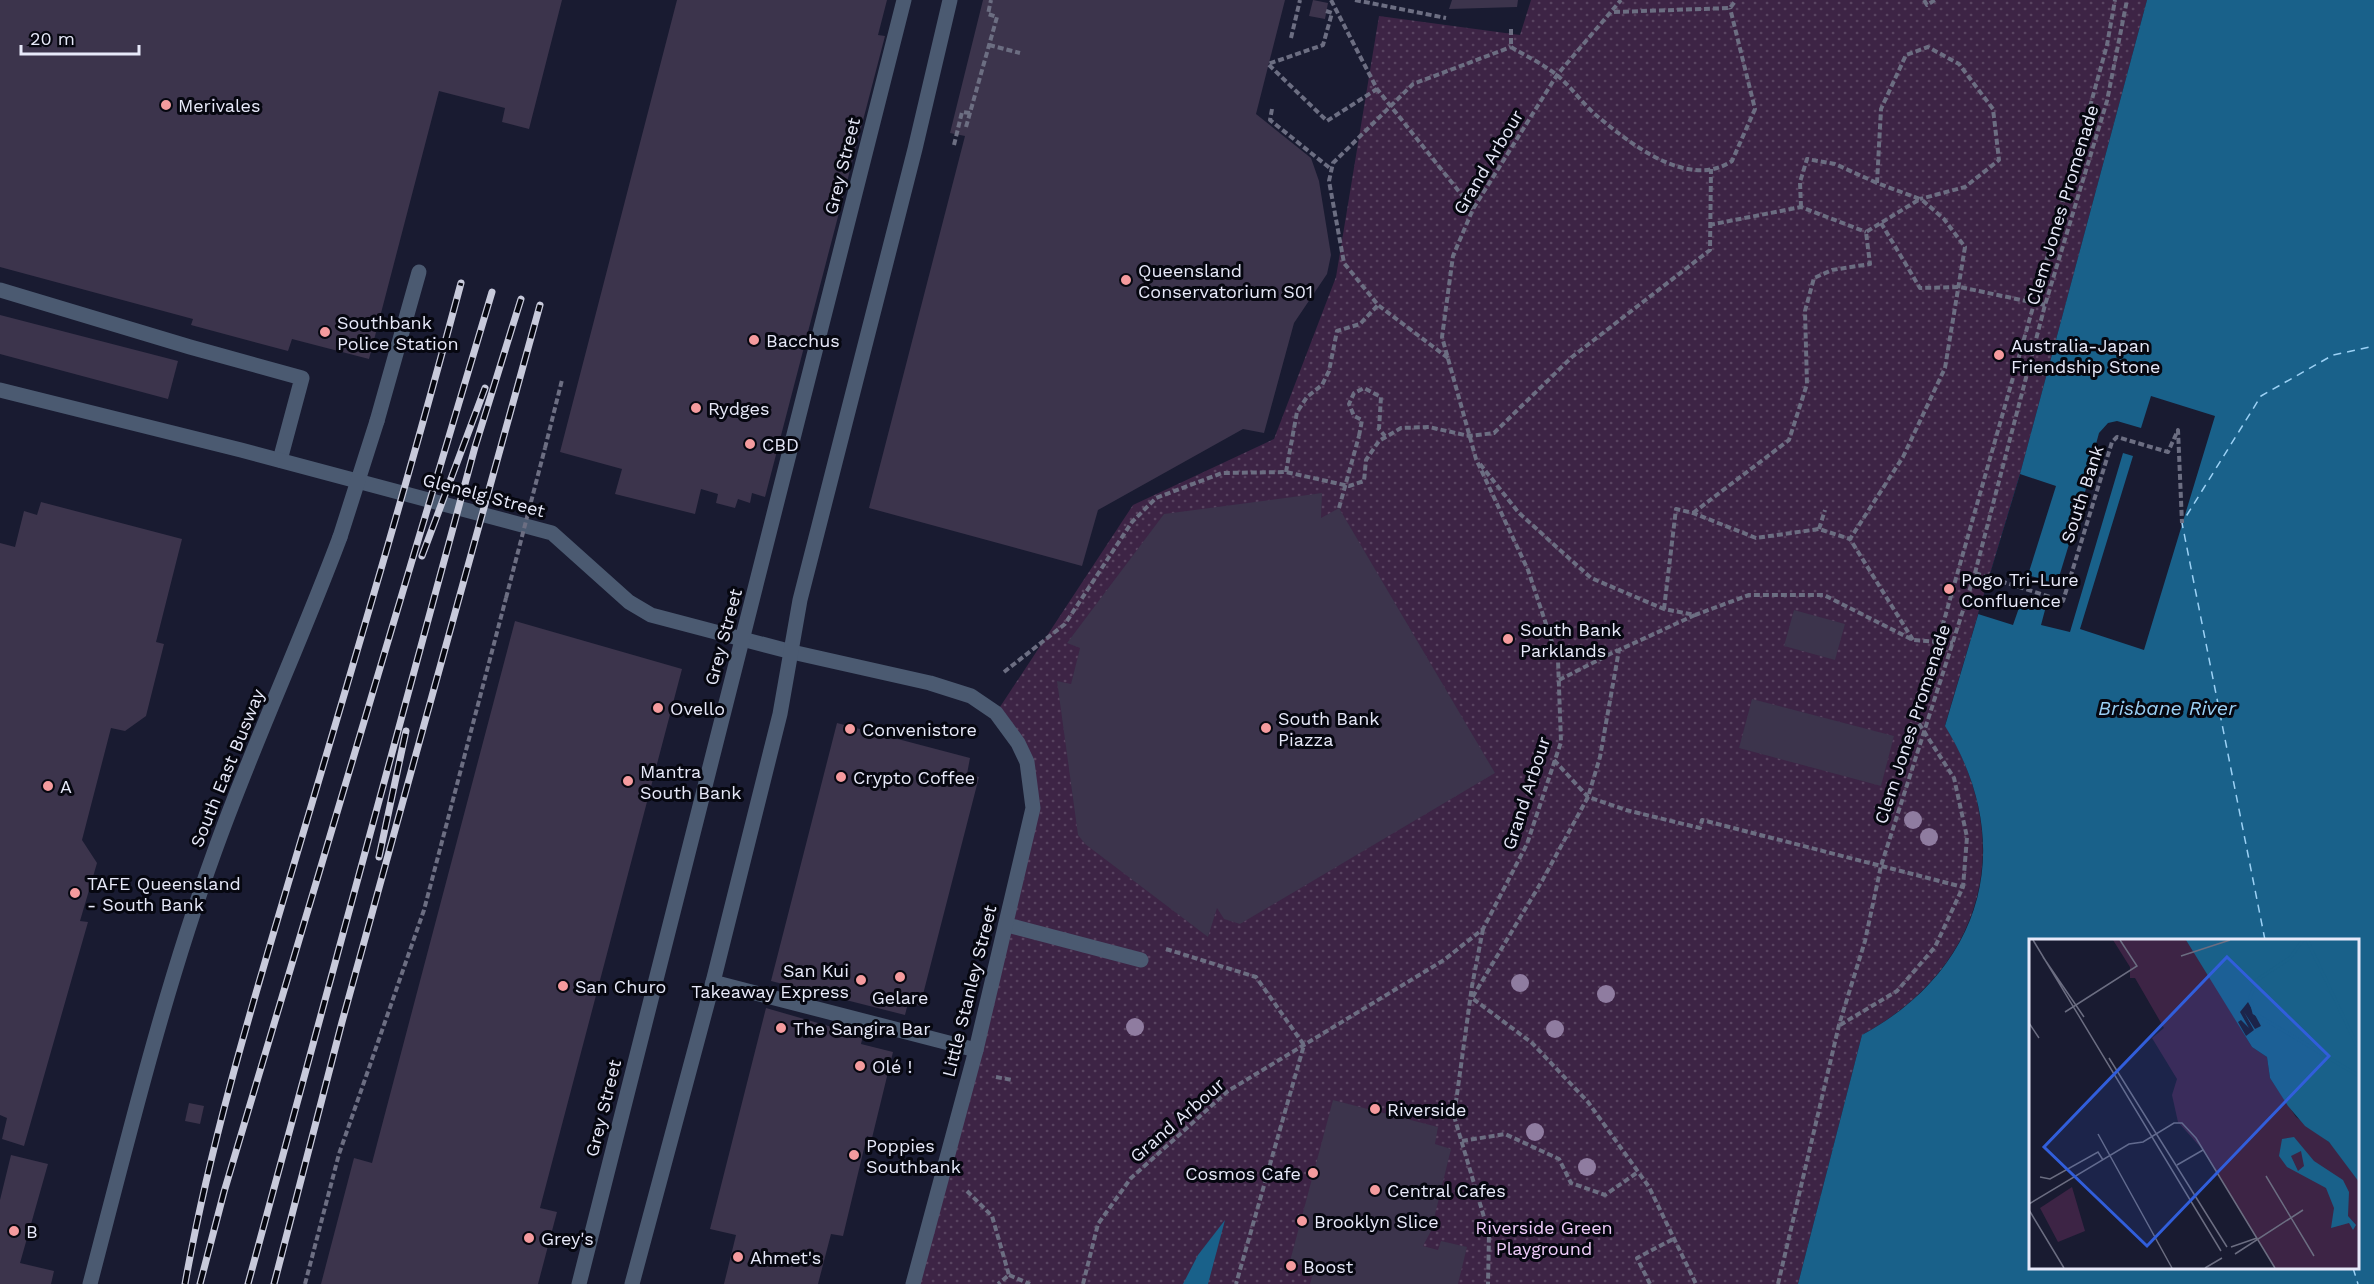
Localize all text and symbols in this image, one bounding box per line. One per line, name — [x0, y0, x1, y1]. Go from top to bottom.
scale bar — [21, 18, 140, 56]
text: 20 m — [30, 28, 75, 49]
place label: Merivales — [178, 95, 260, 116]
marker: Merivales — [159, 98, 173, 112]
street label: Clem Jones Promenade — [2021, 102, 2103, 308]
street label: Grand Arbour — [1449, 106, 1527, 218]
street label: Grey Street — [820, 115, 864, 217]
place label: Queensland Conservatorium S01 — [1138, 260, 1313, 302]
marker: Queensland Conservatorium S01 — [1119, 273, 1133, 287]
place label: Southbank Police Station — [337, 312, 459, 354]
marker: Southbank Police Station — [318, 325, 332, 339]
place label: Bacchus — [766, 330, 840, 351]
marker: Bacchus — [747, 333, 761, 347]
place label: Australia-Japan Friendship Stone — [2011, 335, 2160, 377]
marker: Australia-Japan Friendship Stone — [1992, 348, 2006, 362]
place label: Rydges — [708, 398, 769, 419]
marker: Rydges — [689, 401, 703, 415]
place label: CBD — [762, 434, 799, 455]
marker: CBD — [743, 437, 757, 451]
street label: South Bank — [2056, 442, 2108, 546]
street label: Glenelg Street — [420, 469, 548, 522]
place label: Pogo Tri-Lure Confluence — [1961, 569, 2079, 611]
marker: Pogo Tri-Lure Confluence — [1942, 582, 1956, 596]
street label: Grey Street — [700, 586, 746, 688]
place label: South Bank Parklands — [1520, 619, 1622, 661]
street label: Clem Jones Promenade — [1870, 622, 1954, 826]
marker: South Bank Parklands — [1501, 632, 1515, 646]
street label: South East Busway — [186, 685, 269, 850]
water label: Brisbane River — [2098, 696, 2237, 720]
place label: Ovello — [670, 698, 725, 719]
marker: Ovello — [651, 701, 665, 715]
place label: South Bank Piazza — [1278, 708, 1380, 750]
place label: Convenistore — [862, 719, 977, 740]
marker: South Bank Piazza — [1259, 721, 1273, 735]
marker: Convenistore — [843, 722, 857, 736]
street label: Grand Arbour — [1498, 734, 1554, 852]
place label: Mantra South Bank — [640, 761, 742, 803]
place label: Crypto Coffee — [853, 767, 975, 788]
marker: Crypto Coffee — [834, 770, 848, 784]
marker: Mantra South Bank — [621, 774, 635, 788]
place label: A — [60, 776, 72, 797]
marker: A — [41, 779, 55, 793]
place label: TAFE Queensland - South Bank — [87, 873, 241, 915]
marker: TAFE Queensland - South Bank — [68, 886, 82, 900]
street label: Little Stanley Street — [937, 902, 1001, 1079]
inset map — [2029, 939, 2359, 1269]
place label: San Kui Takeaway Express — [691, 960, 849, 1002]
marker: Gelare — [893, 970, 907, 984]
marker: San Kui Takeaway Express — [854, 973, 868, 987]
place label: San Churo — [575, 976, 666, 997]
marker: San Churo — [556, 979, 570, 993]
place label: Gelare — [872, 987, 928, 1008]
place label: The Sangira Bar — [793, 1018, 931, 1039]
marker: The Sangira Bar — [774, 1021, 788, 1035]
place label: Olé ! — [872, 1056, 912, 1077]
street label: Grey Street — [581, 1057, 625, 1159]
marker: Olé ! — [853, 1059, 867, 1073]
street label: Grand Arbour — [1126, 1073, 1228, 1167]
place label: Riverside — [1387, 1099, 1466, 1120]
marker: Riverside — [1368, 1102, 1382, 1116]
place label: Poppies Southbank — [866, 1135, 961, 1177]
marker: Poppies Southbank — [847, 1148, 861, 1162]
place label: Cosmos Cafe — [1185, 1163, 1301, 1184]
marker: Cosmos Cafe — [1306, 1166, 1320, 1180]
place label: Central Cafes — [1387, 1180, 1506, 1201]
marker: Central Cafes — [1368, 1183, 1382, 1197]
place label: Brooklyn Slice — [1314, 1211, 1439, 1232]
marker: Brooklyn Slice — [1295, 1214, 1309, 1228]
park label: Riverside Green Playground — [1475, 1217, 1613, 1259]
place label: B — [26, 1221, 38, 1242]
marker: B — [7, 1224, 21, 1238]
place label: Grey's — [541, 1228, 594, 1249]
marker: Grey's — [522, 1231, 536, 1245]
place label: Ahmet's — [750, 1247, 821, 1268]
marker: Ahmet's — [731, 1250, 745, 1264]
place label: Boost — [1303, 1256, 1354, 1277]
marker: Boost — [1284, 1259, 1298, 1273]

